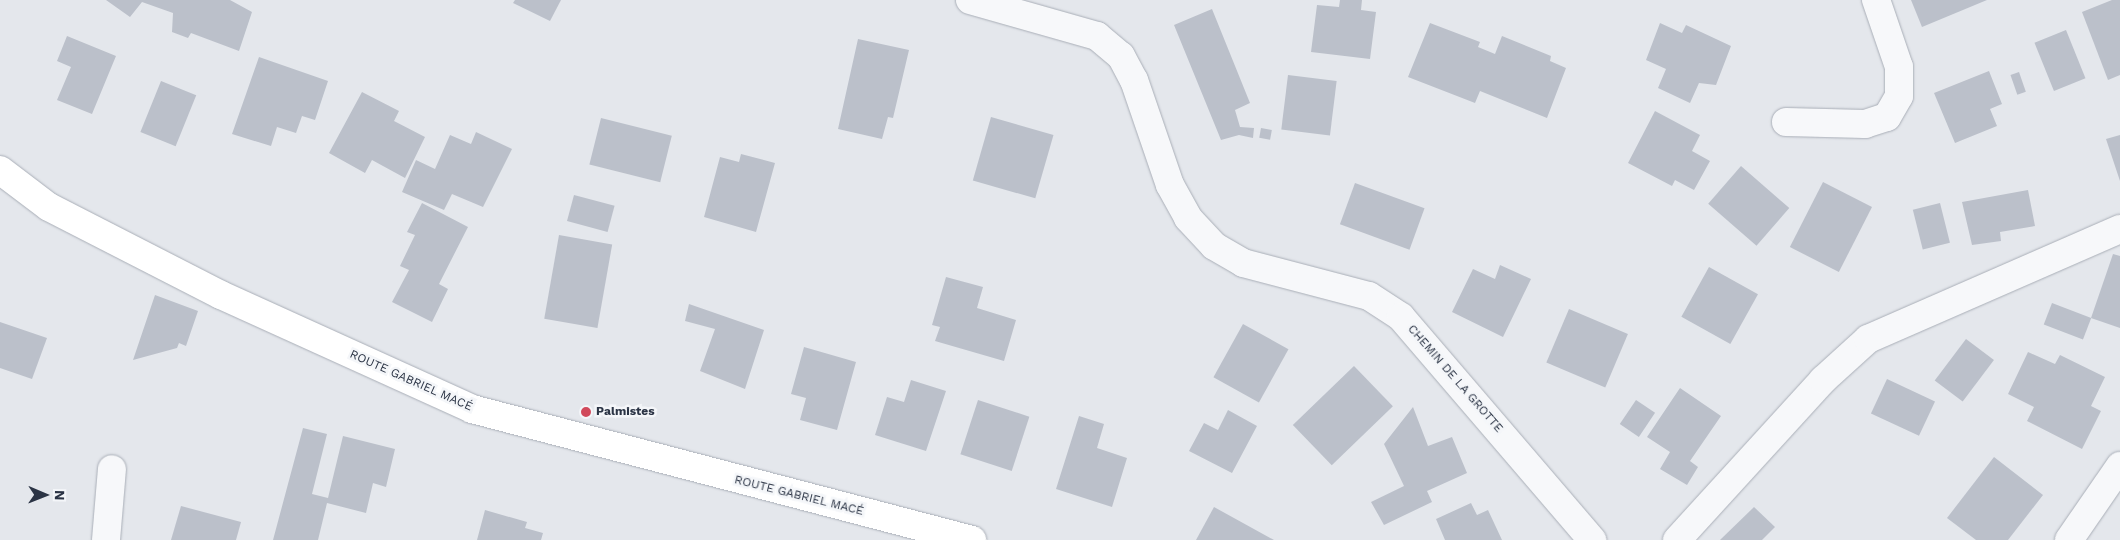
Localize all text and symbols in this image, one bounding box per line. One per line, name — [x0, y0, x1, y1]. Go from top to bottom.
street label: CHEMIN DE LA GROTTE — [1404, 322, 1506, 436]
street label: ROUTE GABRIEL MACÉ — [347, 347, 475, 415]
place label: Palmistes — [596, 405, 655, 419]
marker: Palmistes — [580, 406, 592, 418]
north arrow — [20, 470, 70, 520]
street label: ROUTE GABRIEL MACÉ — [733, 473, 865, 519]
text: N — [52, 490, 68, 501]

